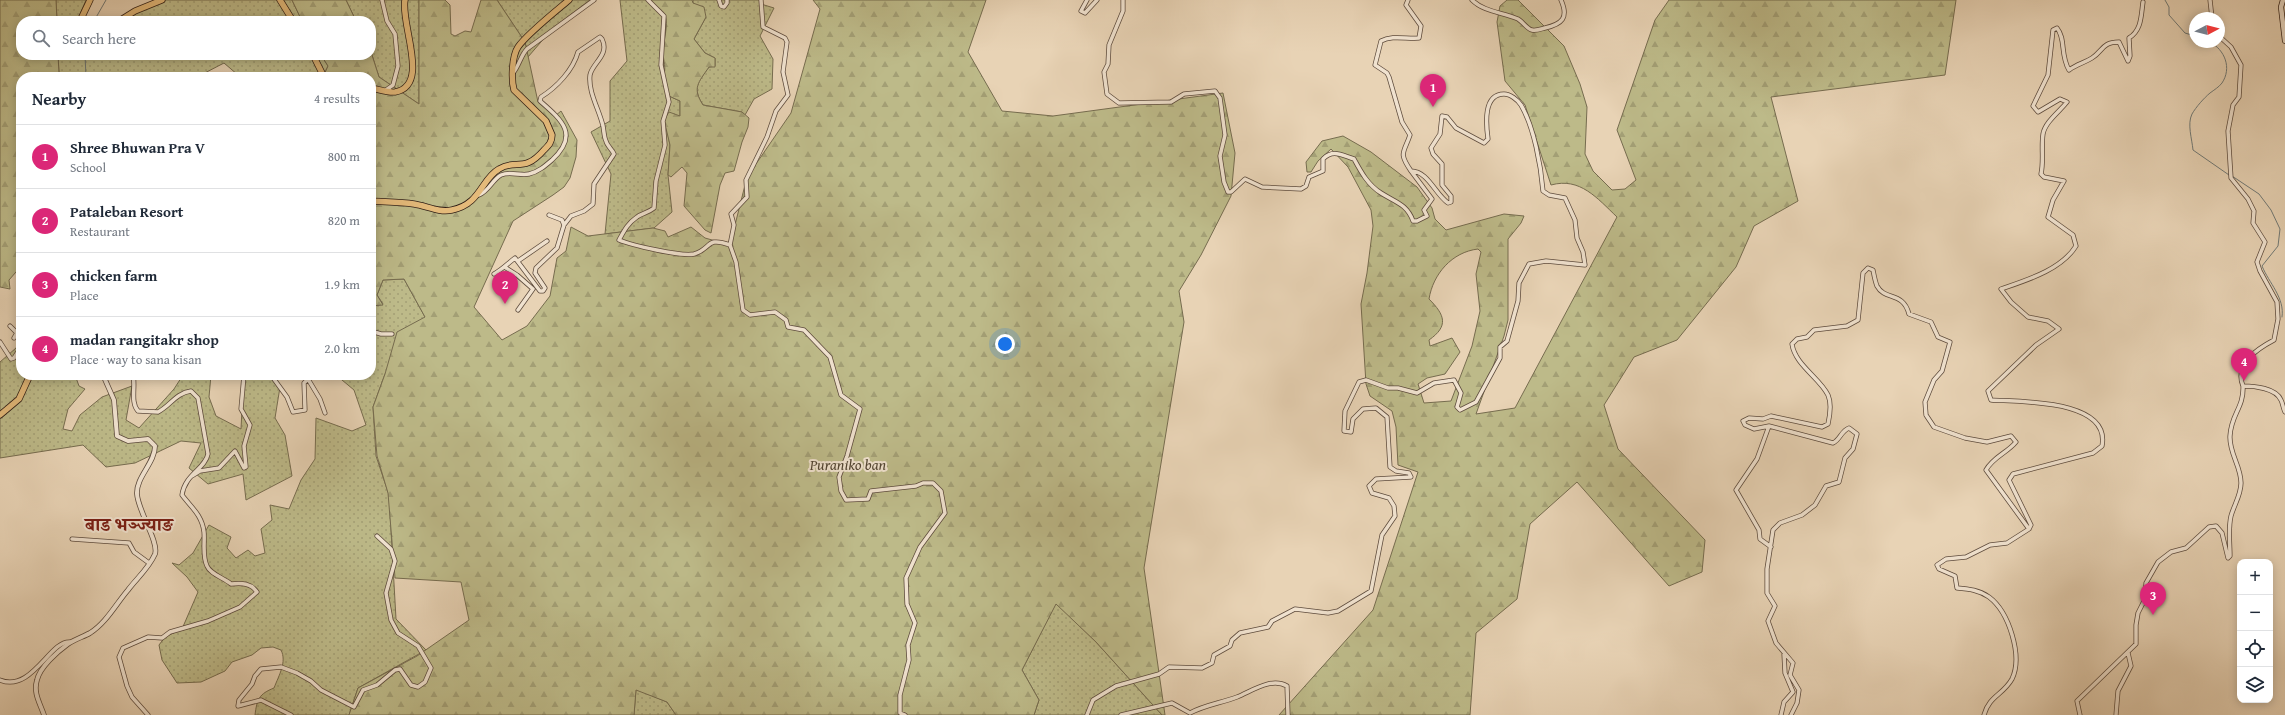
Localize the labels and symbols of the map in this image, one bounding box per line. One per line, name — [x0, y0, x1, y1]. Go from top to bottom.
north arrow — [2189, 12, 2225, 48]
pin: 1 — [1420, 74, 1446, 107]
pin: 2 — [492, 271, 518, 304]
your location — [995, 334, 1015, 354]
pin: 4 — [2231, 348, 2257, 381]
park label: Puraniko ban — [809, 454, 887, 475]
district label: बाड भञ्ज्याङ — [83, 510, 175, 538]
pin: 3 — [2140, 582, 2166, 615]

